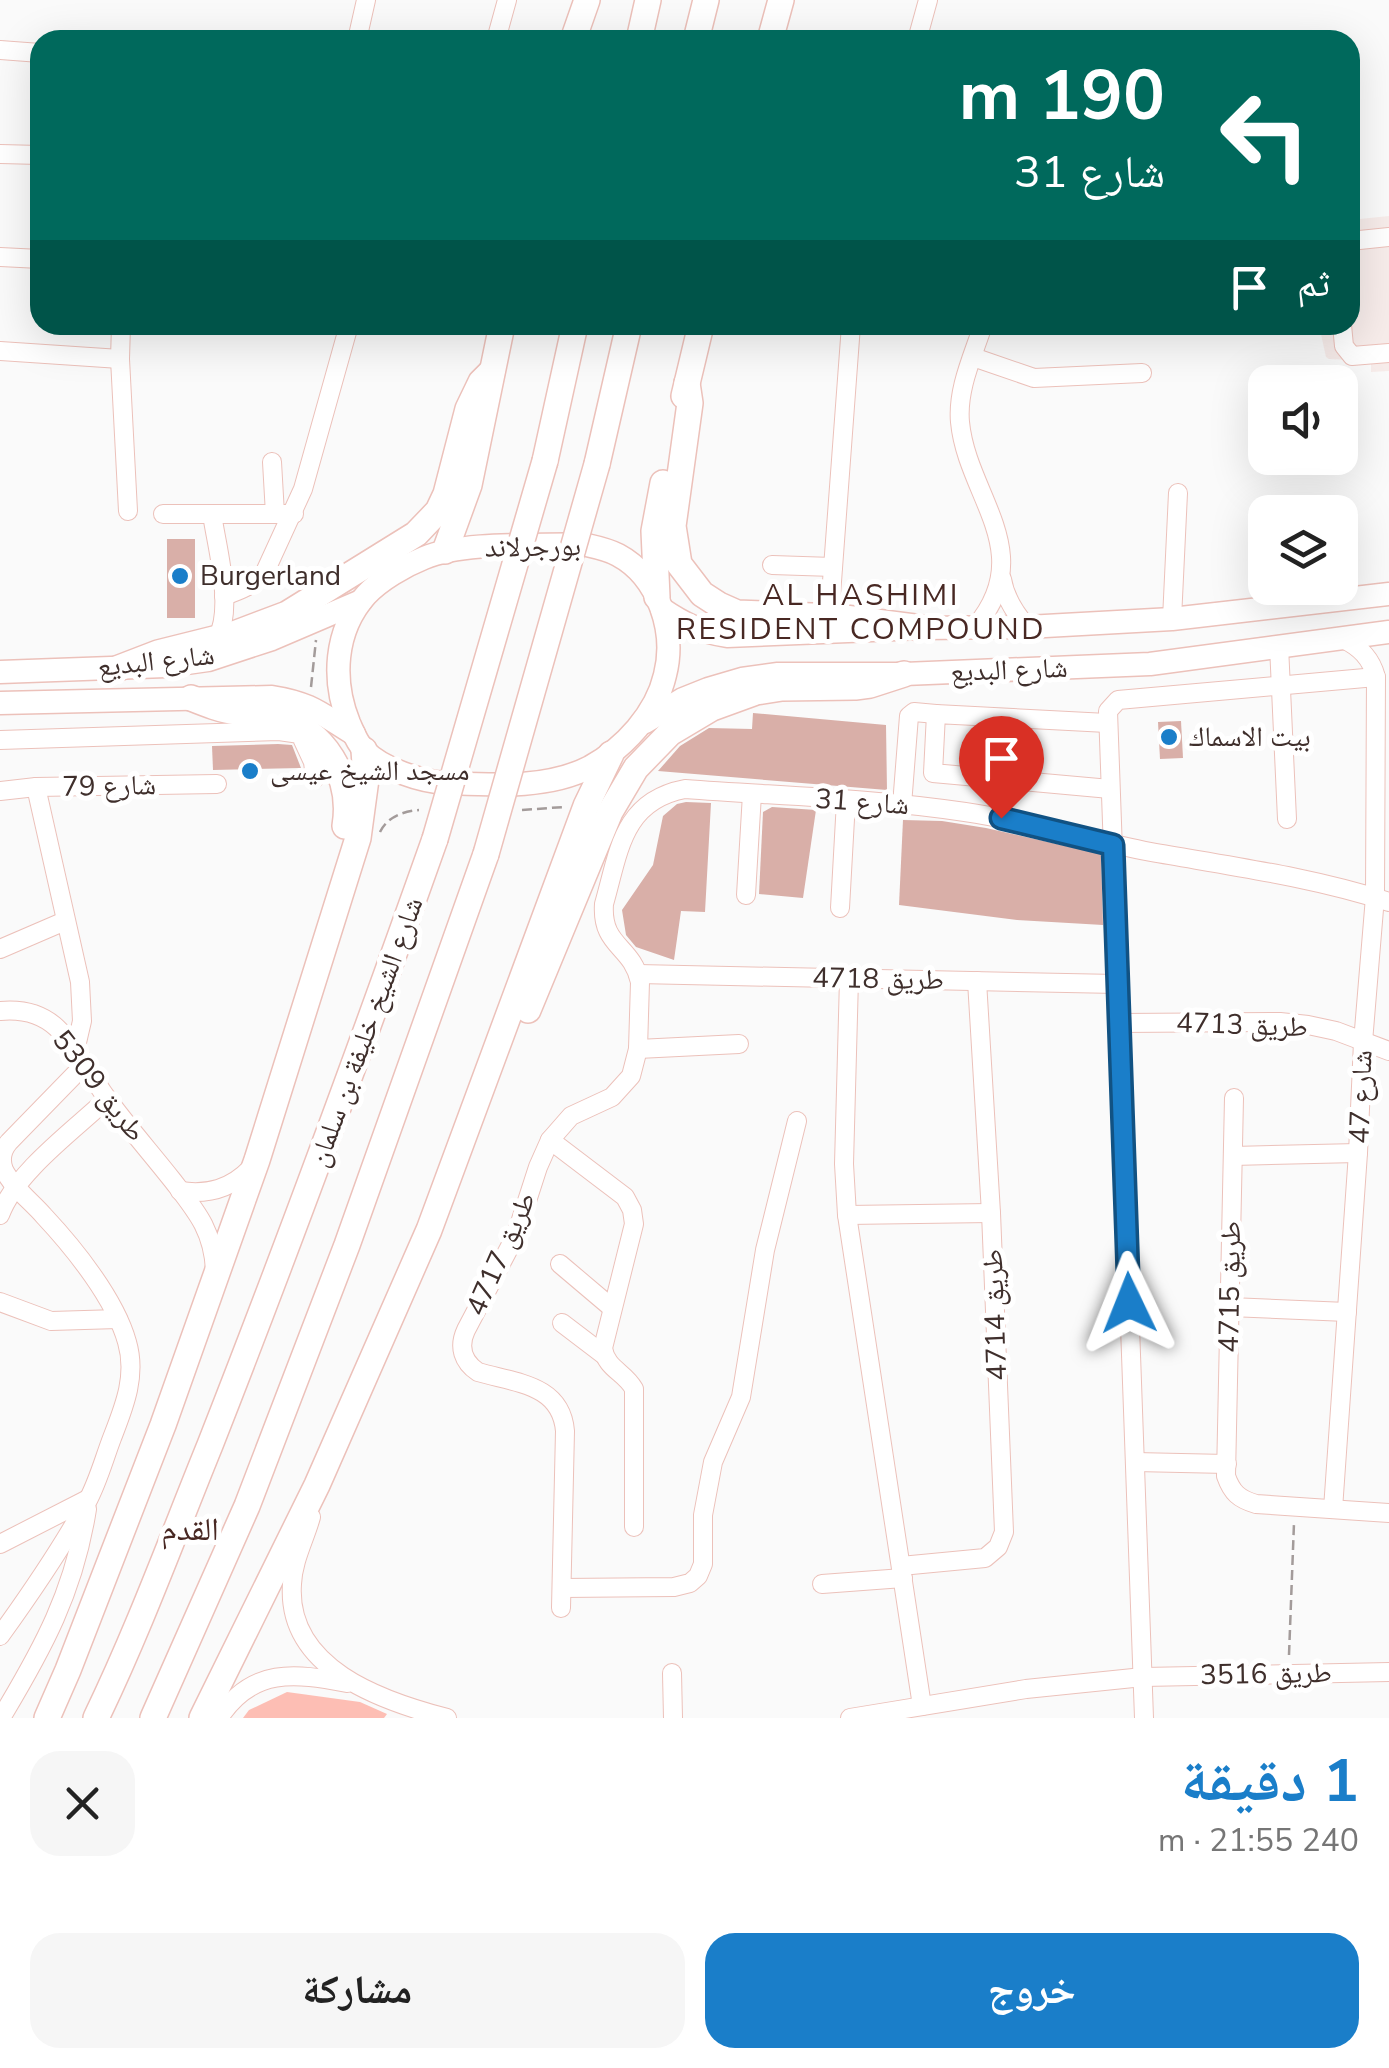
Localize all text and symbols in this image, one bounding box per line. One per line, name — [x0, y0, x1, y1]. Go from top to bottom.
text: 190 m — [959, 48, 1165, 144]
icon: left — [1200, 70, 1330, 200]
text: شارع 31 — [1014, 142, 1165, 203]
text: ثم — [1297, 258, 1330, 309]
icon: arrive — [1222, 260, 1277, 315]
map controls — [1248, 365, 1358, 605]
button: sound — [1248, 365, 1358, 475]
button: layers — [1248, 495, 1358, 605]
street label: بورجرلاند — [485, 527, 581, 567]
place label: Burgerland — [200, 557, 341, 595]
marker: Burgerland — [169, 565, 191, 587]
district label: AL HASHIMI RESIDENT COMPOUND — [676, 575, 1046, 650]
street label: شارع البديع — [96, 636, 216, 686]
street label: شارع البديع — [950, 649, 1068, 691]
pin — [959, 716, 1044, 819]
place label: بيت الاسماك — [1189, 718, 1311, 756]
marker: بيت الاسماك — [1158, 726, 1180, 748]
icon: arrive — [974, 731, 1029, 786]
place label: مسجد الشيخ عيسى — [270, 752, 470, 790]
marker: مسجد الشيخ عيسى — [239, 760, 261, 782]
street label: شارع 79 — [62, 766, 156, 806]
street label: شارع 31 — [814, 780, 910, 824]
street label: شارع الشيخ خليفة بن سلمان — [299, 892, 433, 1172]
street label: طريق 4718 — [812, 959, 944, 999]
street label: طريق 4713 — [1175, 1004, 1309, 1046]
street label: طريق 5309 — [43, 1022, 155, 1150]
street label: شارع 47 — [1340, 1049, 1382, 1145]
street label: طريق 4717 — [457, 1186, 545, 1322]
street label: طريق 4715 — [1210, 1221, 1250, 1353]
street label: طريق 4714 — [974, 1248, 1016, 1382]
position arrow — [1077, 1251, 1181, 1355]
district label: القدم — [161, 1508, 219, 1551]
street label: طريق 3516 — [1200, 1654, 1332, 1694]
text: 1 دقيقة — [1181, 1740, 1359, 1822]
button: close — [30, 1751, 135, 1856]
text: 240 m · 21:55 — [1158, 1819, 1359, 1862]
button: مشاركة — [30, 1933, 685, 2048]
button: خروج — [705, 1933, 1359, 2048]

